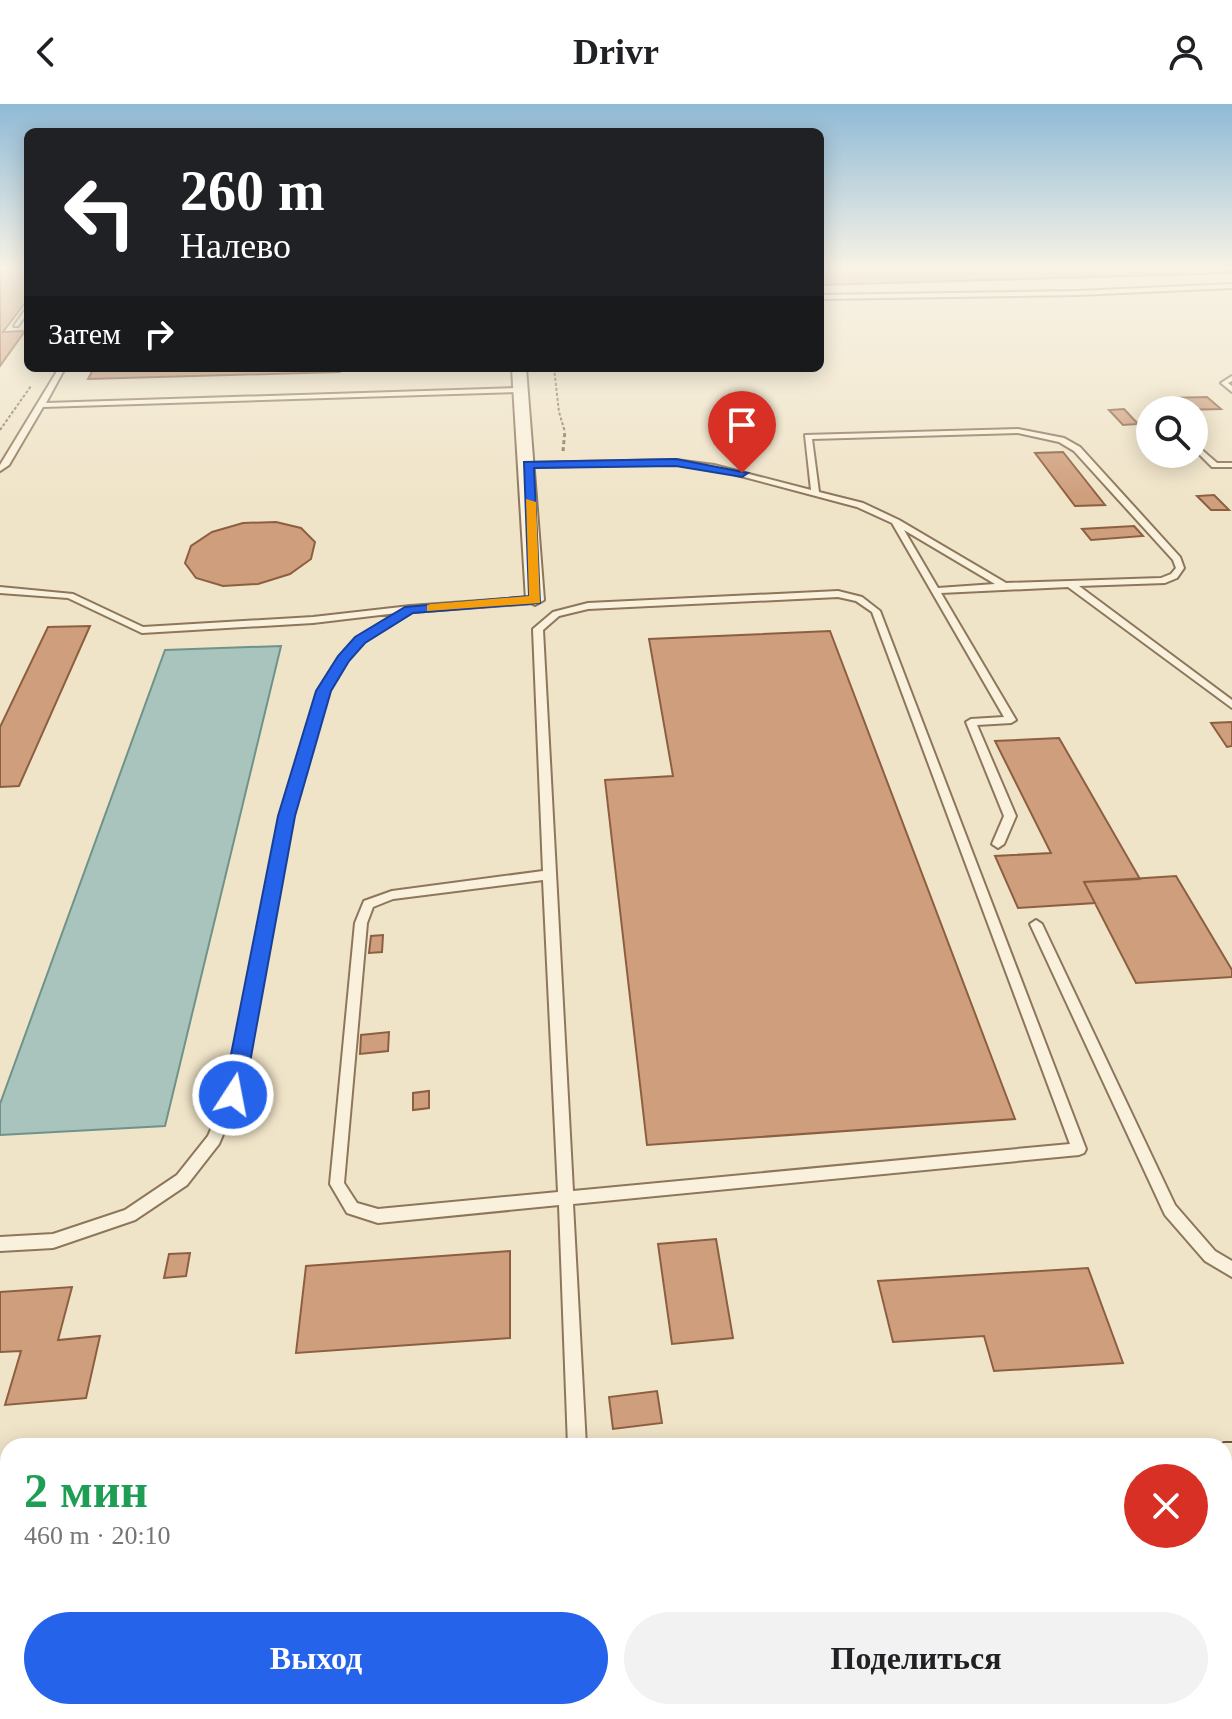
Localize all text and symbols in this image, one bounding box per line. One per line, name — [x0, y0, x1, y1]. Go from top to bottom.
icon: back — [24, 30, 68, 74]
icon: person — [1164, 30, 1208, 74]
text: Drivr — [573, 32, 659, 72]
icon: left — [48, 160, 152, 264]
text: 260 m — [180, 160, 325, 222]
text: Налево — [180, 226, 291, 266]
icon: right — [137, 312, 181, 356]
text: Затем — [48, 317, 121, 350]
pin — [708, 391, 776, 473]
map controls — [1136, 396, 1208, 468]
button: search — [1136, 396, 1208, 468]
icon: arrive — [720, 403, 764, 447]
position arrow — [191, 1053, 275, 1137]
text: 2 мин — [24, 1464, 148, 1517]
button: close — [1124, 1464, 1208, 1548]
text: 460 m · 20:10 — [24, 1521, 171, 1550]
button: Выход — [24, 1612, 608, 1704]
button: Поделиться — [624, 1612, 1208, 1704]

